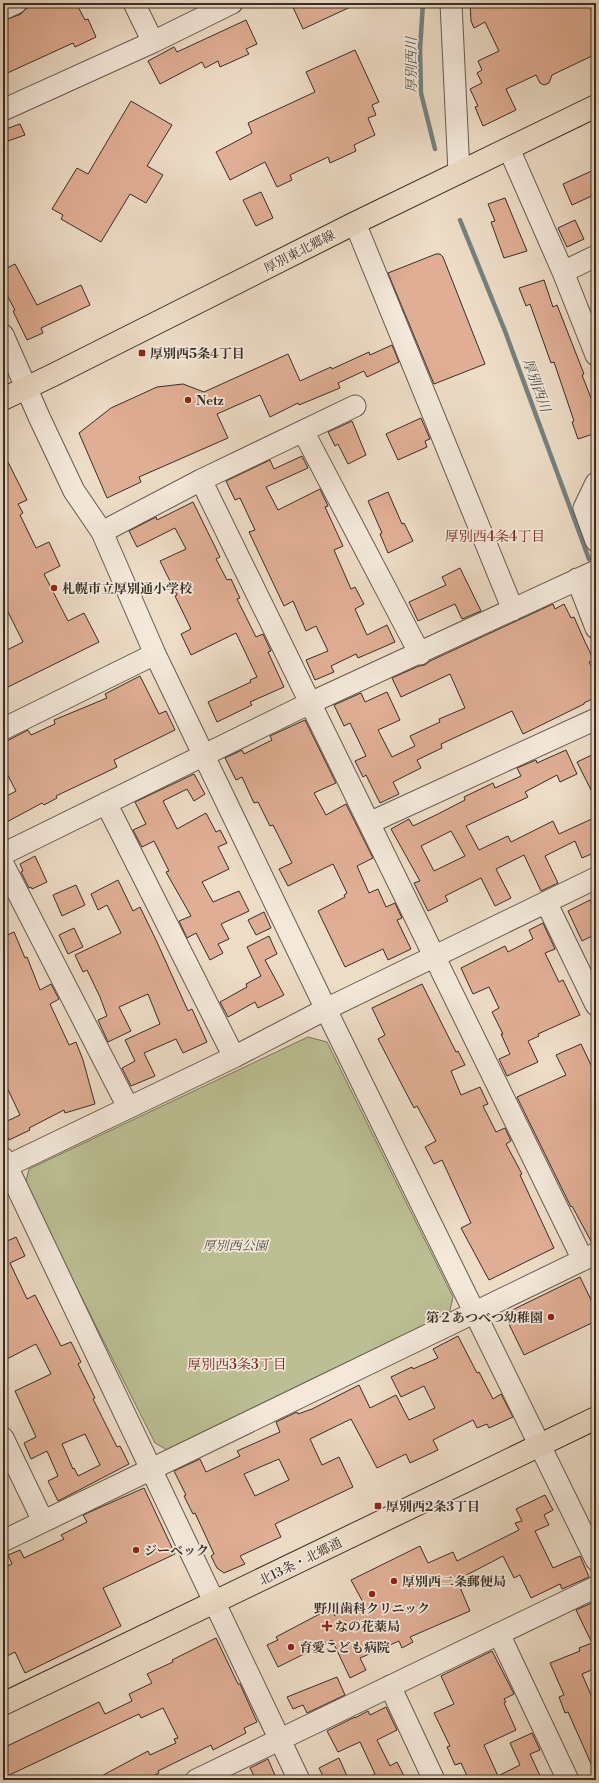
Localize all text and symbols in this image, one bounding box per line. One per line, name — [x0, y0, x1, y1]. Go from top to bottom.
water label: 厚別西川 — [403, 35, 421, 93]
street label: 厚別東北郷線 — [261, 227, 338, 277]
place label: 厚別西5条4丁目 — [150, 346, 245, 362]
marker: 厚別西5条4丁目 — [137, 348, 147, 358]
water label: 厚別西川 — [518, 356, 555, 417]
place label: Netz — [196, 393, 224, 409]
marker: Netz — [183, 395, 193, 405]
district label: 厚別西4条4丁目 — [445, 528, 545, 546]
place label: 札幌市立厚別通小学校 — [62, 581, 193, 597]
marker: 札幌市立厚別通小学校 — [49, 583, 59, 593]
park label: 厚別西公園 — [202, 1238, 269, 1254]
place label: 第２あつべつ幼稚園 — [426, 1310, 543, 1326]
marker: 第２あつべつ幼稚園 — [546, 1312, 556, 1322]
district label: 厚別西3条3丁目 — [187, 1356, 287, 1374]
place label: 厚別西2条3丁目 — [386, 1499, 480, 1515]
marker: 厚別西2条3丁目 — [373, 1501, 383, 1511]
street label: 北13条・北郷通 — [256, 1535, 345, 1589]
place label: ジーベック — [144, 1543, 209, 1559]
marker: ジーベック — [131, 1545, 141, 1555]
place label: 厚別西二条郵便局 — [402, 1574, 506, 1590]
marker: 厚別西二条郵便局 — [389, 1576, 399, 1586]
marker: 野川歯科クリニック — [367, 1589, 377, 1599]
place label: 野川歯科クリニック — [314, 1601, 430, 1617]
place label: なの花薬局 — [335, 1619, 400, 1635]
marker: なの花薬局 — [322, 1621, 332, 1631]
place label: 育愛こども病院 — [299, 1640, 390, 1656]
marker: 育愛こども病院 — [286, 1642, 296, 1652]

